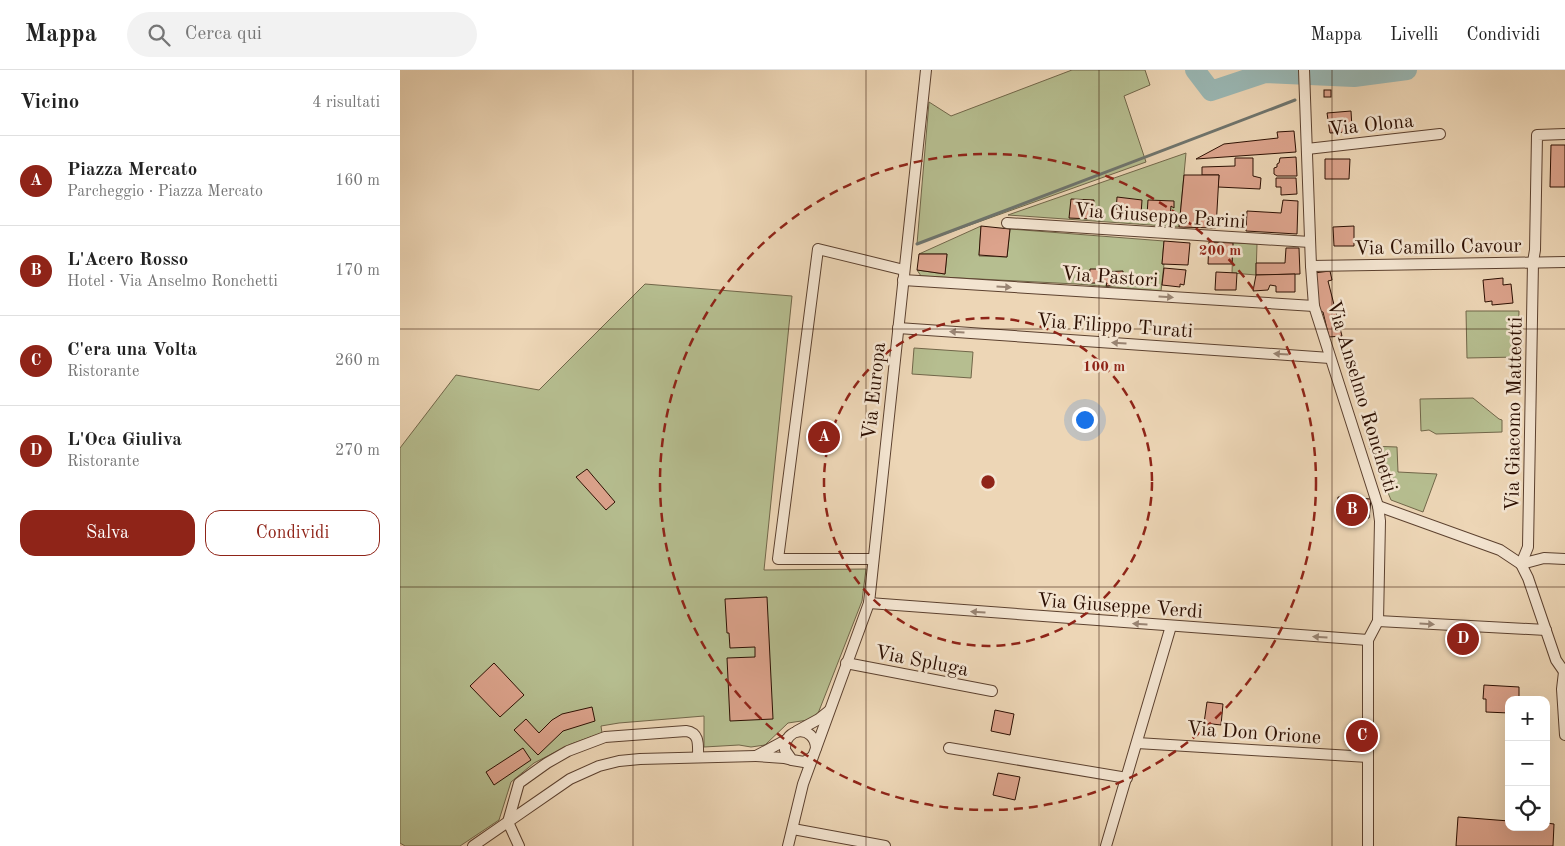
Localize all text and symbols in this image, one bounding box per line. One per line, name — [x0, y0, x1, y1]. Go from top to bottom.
search box — [127, 12, 477, 57]
icon: search — [145, 21, 173, 49]
text: Mappa — [25, 23, 97, 47]
text: Cerca qui — [185, 25, 262, 44]
text: Mappa — [1310, 26, 1362, 44]
text: Livelli — [1390, 26, 1438, 44]
text: Condividi — [1466, 26, 1540, 44]
text: Vicino — [20, 92, 79, 113]
text: 4 risultati — [312, 95, 380, 111]
street label: Via Olona — [1328, 112, 1415, 140]
text: Piazza Mercato — [67, 161, 197, 180]
text: A — [30, 173, 42, 189]
text: 160 m — [335, 173, 380, 189]
text: Parcheggio · Piazza Mercato — [67, 184, 263, 200]
street label: Via Giuseppe Parini — [1074, 201, 1246, 233]
street label: Via Camillo Cavour — [1354, 237, 1522, 259]
text: 200 m — [1199, 244, 1241, 259]
text: L'Acero Rosso — [67, 251, 188, 270]
text: B — [30, 263, 42, 279]
text: 170 m — [335, 263, 380, 279]
street label: Via Pastori — [1061, 265, 1159, 291]
text: Hotel · Via Anselmo Ronchetti — [67, 274, 278, 290]
one-way arrow — [996, 283, 1012, 291]
one-way arrow — [1158, 293, 1174, 301]
street label: Via Anselmo Ronchetti — [1322, 298, 1400, 495]
street label: Via Filippo Turati — [1036, 312, 1194, 342]
street label: Via Giacomo Matteotti — [1503, 317, 1527, 511]
one-way arrow — [949, 327, 965, 335]
one-way arrow — [1111, 339, 1127, 347]
text: C'era una Volta — [67, 341, 197, 360]
street label: Via Europa — [860, 341, 890, 441]
one-way arrow — [1273, 350, 1289, 358]
text: C — [31, 353, 41, 369]
text: 260 m — [335, 353, 380, 369]
text: 100 m — [1083, 360, 1125, 375]
text: Ristorante — [67, 364, 139, 380]
your location — [1072, 407, 1098, 433]
pin: A — [808, 418, 840, 456]
text: L'Oca Giuliva — [67, 431, 182, 450]
text: D — [30, 443, 42, 459]
text: 270 m — [335, 443, 380, 459]
text: Ristorante — [67, 454, 139, 470]
centre of rings — [979, 473, 997, 491]
pin: B — [1336, 491, 1368, 529]
button: Salva — [20, 510, 195, 556]
button: Condividi — [205, 510, 380, 556]
street label: Via Giuseppe Verdi — [1036, 591, 1203, 623]
one-way arrow — [970, 607, 986, 615]
one-way arrow — [1132, 620, 1148, 628]
one-way arrow — [1419, 620, 1435, 628]
pin: D — [1447, 620, 1479, 658]
one-way arrow — [1311, 632, 1327, 640]
street label: Via Spluga — [873, 643, 970, 681]
map controls — [1505, 696, 1550, 831]
button: + — [1505, 696, 1550, 741]
pin: C — [1346, 717, 1378, 755]
street label: Via Don Orione — [1186, 719, 1322, 749]
button: − — [1505, 741, 1550, 786]
button: locate — [1505, 786, 1550, 831]

